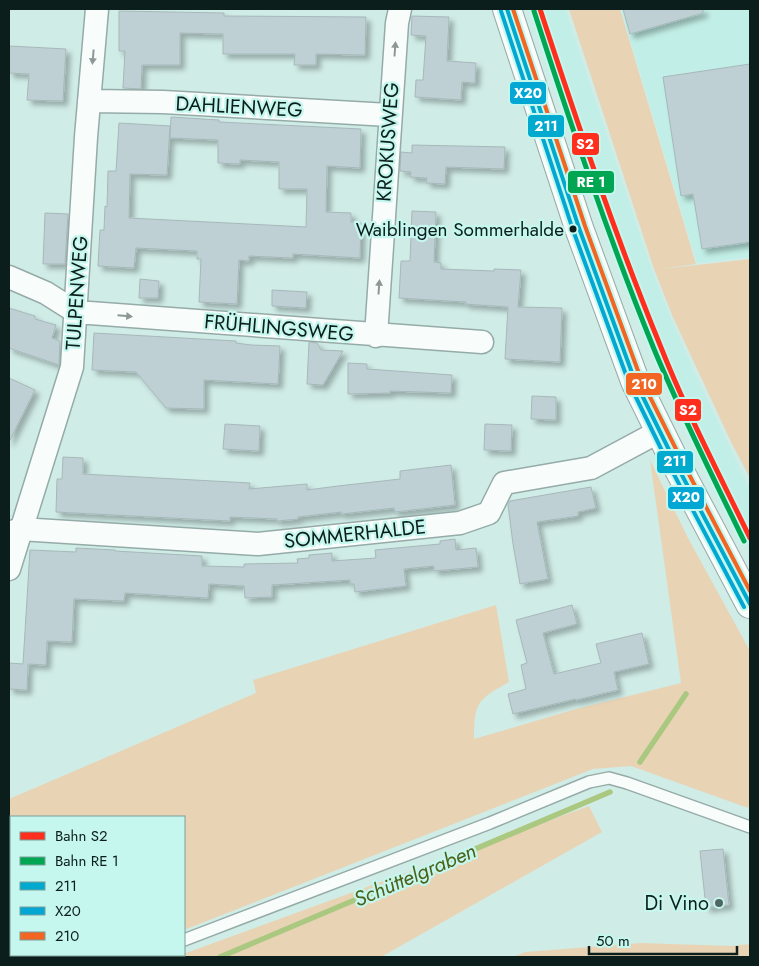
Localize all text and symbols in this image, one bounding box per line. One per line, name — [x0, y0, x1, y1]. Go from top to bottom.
one-way arrow — [391, 41, 399, 57]
one-way arrow — [88, 50, 96, 66]
street label: KROKUSWEG — [369, 81, 407, 203]
line badge: X20 — [509, 81, 547, 105]
text: X20 — [514, 83, 542, 103]
street label: DAHLIENWEG — [175, 89, 303, 125]
line badge: 211 — [527, 114, 565, 138]
text: 211 — [534, 116, 558, 136]
line badge: S2 — [571, 132, 600, 156]
text: S2 — [576, 134, 594, 154]
line badge: RE 1 — [567, 170, 615, 194]
text: RE 1 — [577, 172, 605, 192]
place label: Waiblingen Sommerhalde — [356, 216, 564, 243]
marker: Waiblingen Sommerhalde — [568, 224, 578, 234]
street label: TULPENWEG — [59, 235, 95, 351]
one-way arrow — [375, 279, 383, 295]
street label: FRÜHLINGSWEG — [203, 307, 355, 349]
one-way arrow — [117, 312, 133, 320]
line badge: 210 — [625, 372, 663, 396]
text: 210 — [631, 374, 657, 394]
line badge: S2 — [674, 398, 702, 422]
text: S2 — [679, 400, 697, 420]
line badge: 211 — [656, 450, 694, 474]
text: 211 — [663, 451, 687, 471]
line badge: X20 — [667, 486, 705, 510]
text: X20 — [672, 487, 700, 507]
street label: SOMMERHALDE — [283, 512, 427, 556]
legend — [10, 816, 185, 956]
text: Bahn S2 — [55, 825, 108, 847]
water label: Schüttelgraben — [349, 836, 481, 914]
text: Bahn RE 1 — [55, 850, 119, 872]
text: 211 — [55, 875, 77, 897]
place label: Di Vino — [644, 889, 709, 918]
marker: Di Vino — [713, 897, 725, 909]
text: X20 — [55, 900, 81, 922]
scale bar — [589, 924, 736, 956]
text: 210 — [55, 925, 79, 947]
text: 50 m — [596, 930, 630, 952]

